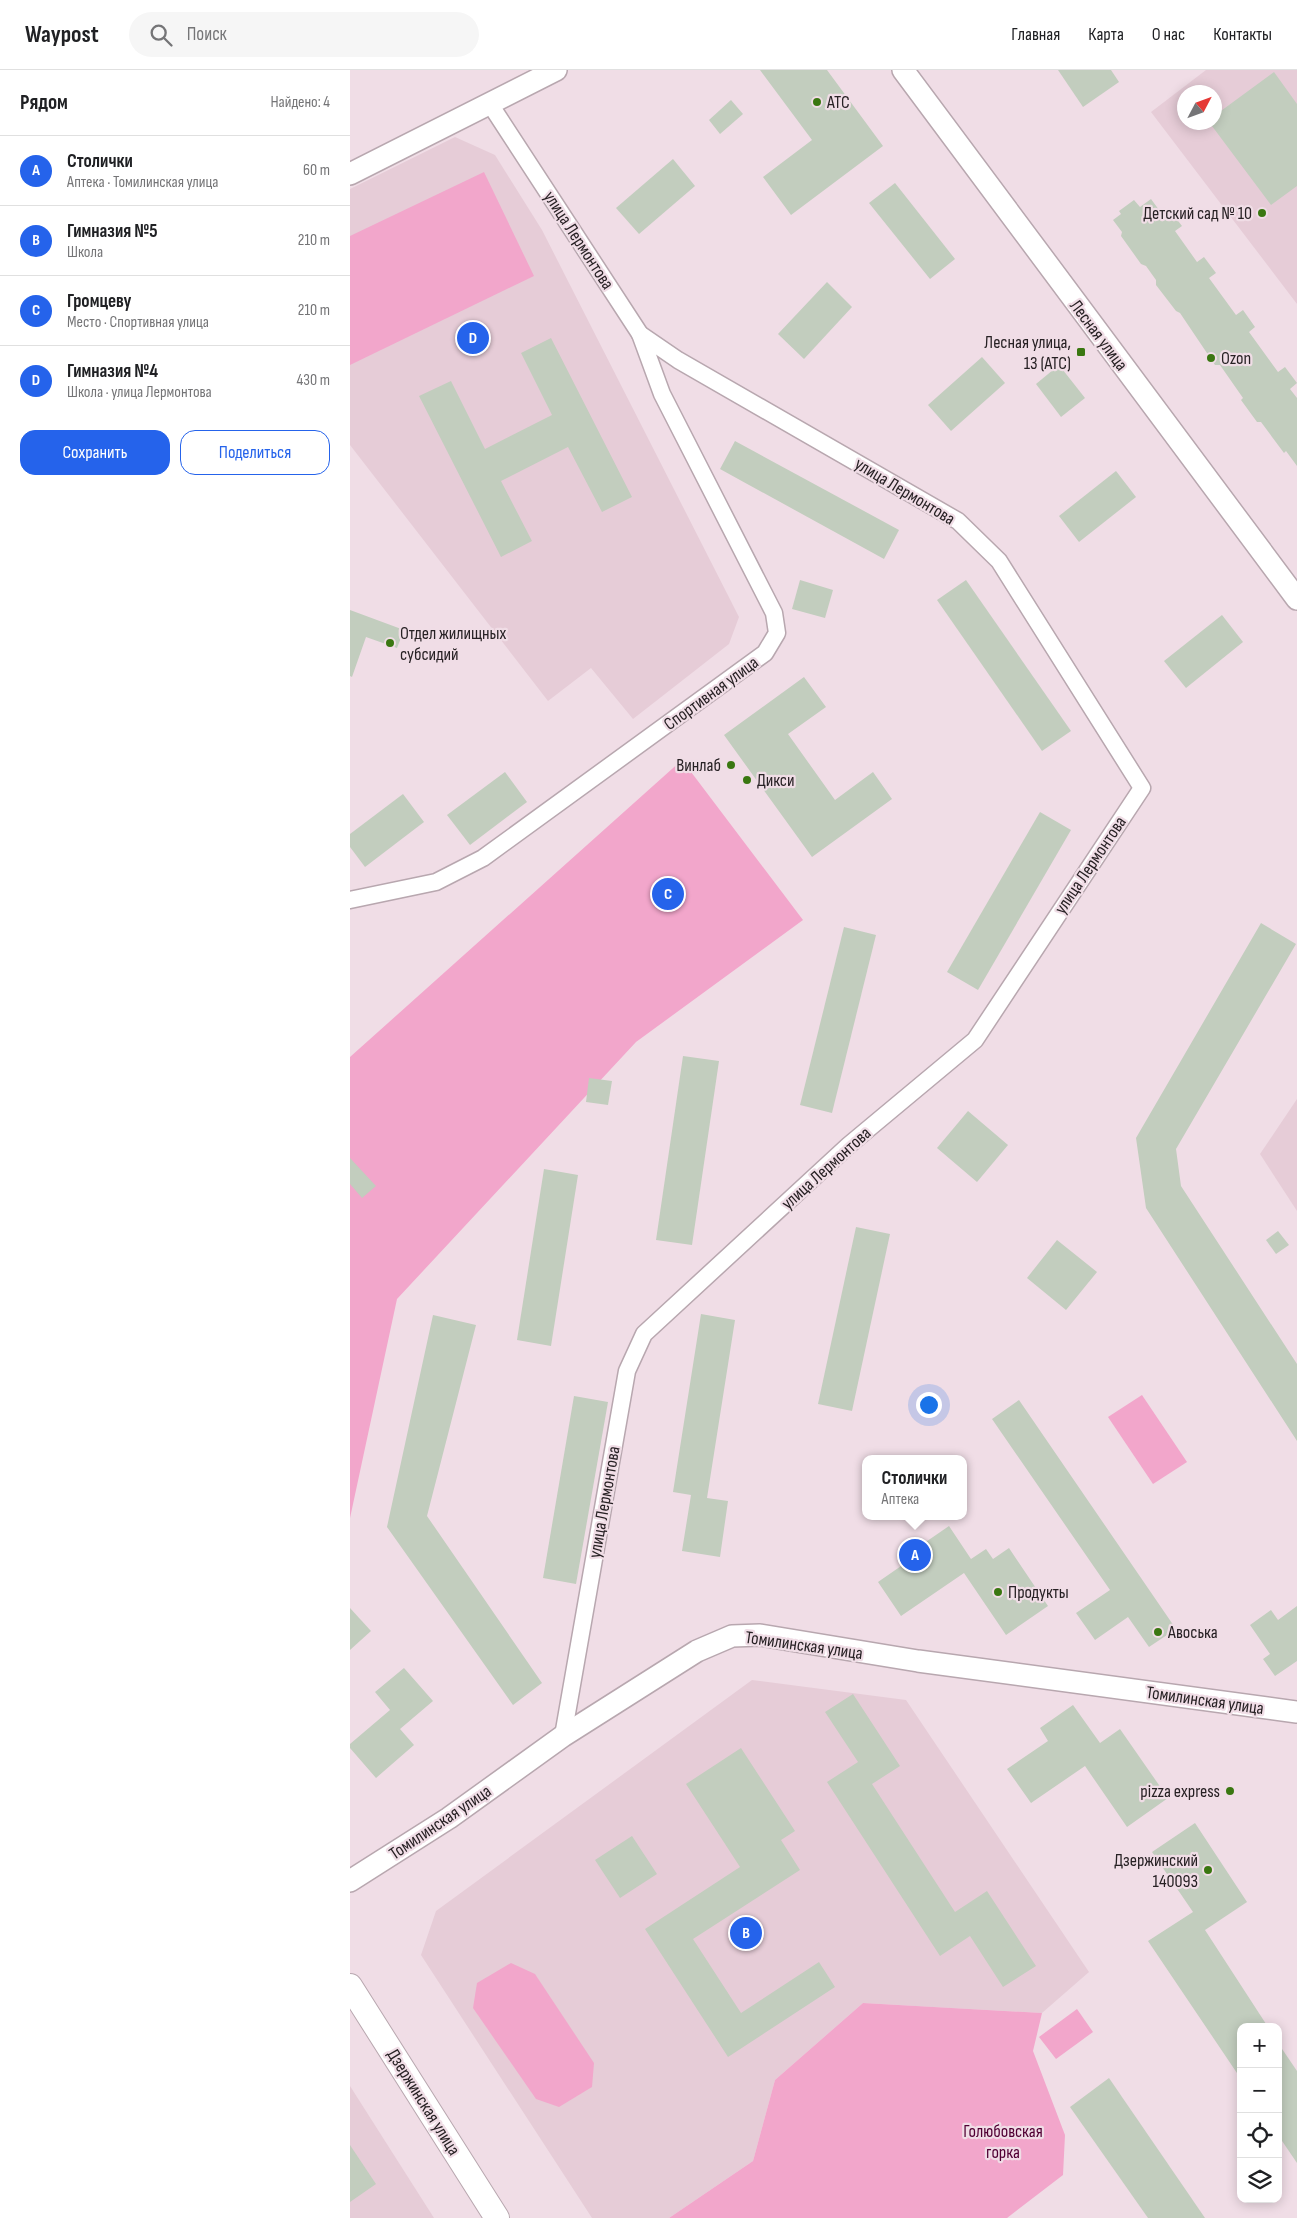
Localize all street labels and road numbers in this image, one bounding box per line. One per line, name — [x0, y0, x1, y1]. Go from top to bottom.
street label: улица Лермонтова — [539, 187, 618, 293]
street label: Лесная улица — [1065, 296, 1132, 375]
street label: улица Лермонтова — [851, 453, 959, 530]
street label: Спортивная улица — [660, 652, 763, 735]
street label: улица Лермонтова — [1050, 813, 1131, 918]
street label: улица Лермонтова — [777, 1123, 875, 1214]
street label: улица Лермонтова — [584, 1445, 625, 1560]
street label: Томилинская улица — [744, 1627, 864, 1664]
street label: Томилинская улица — [1145, 1682, 1265, 1719]
street label: Томилинская улица — [385, 1781, 495, 1864]
street label: Дзержинская улица — [383, 2045, 465, 2159]

